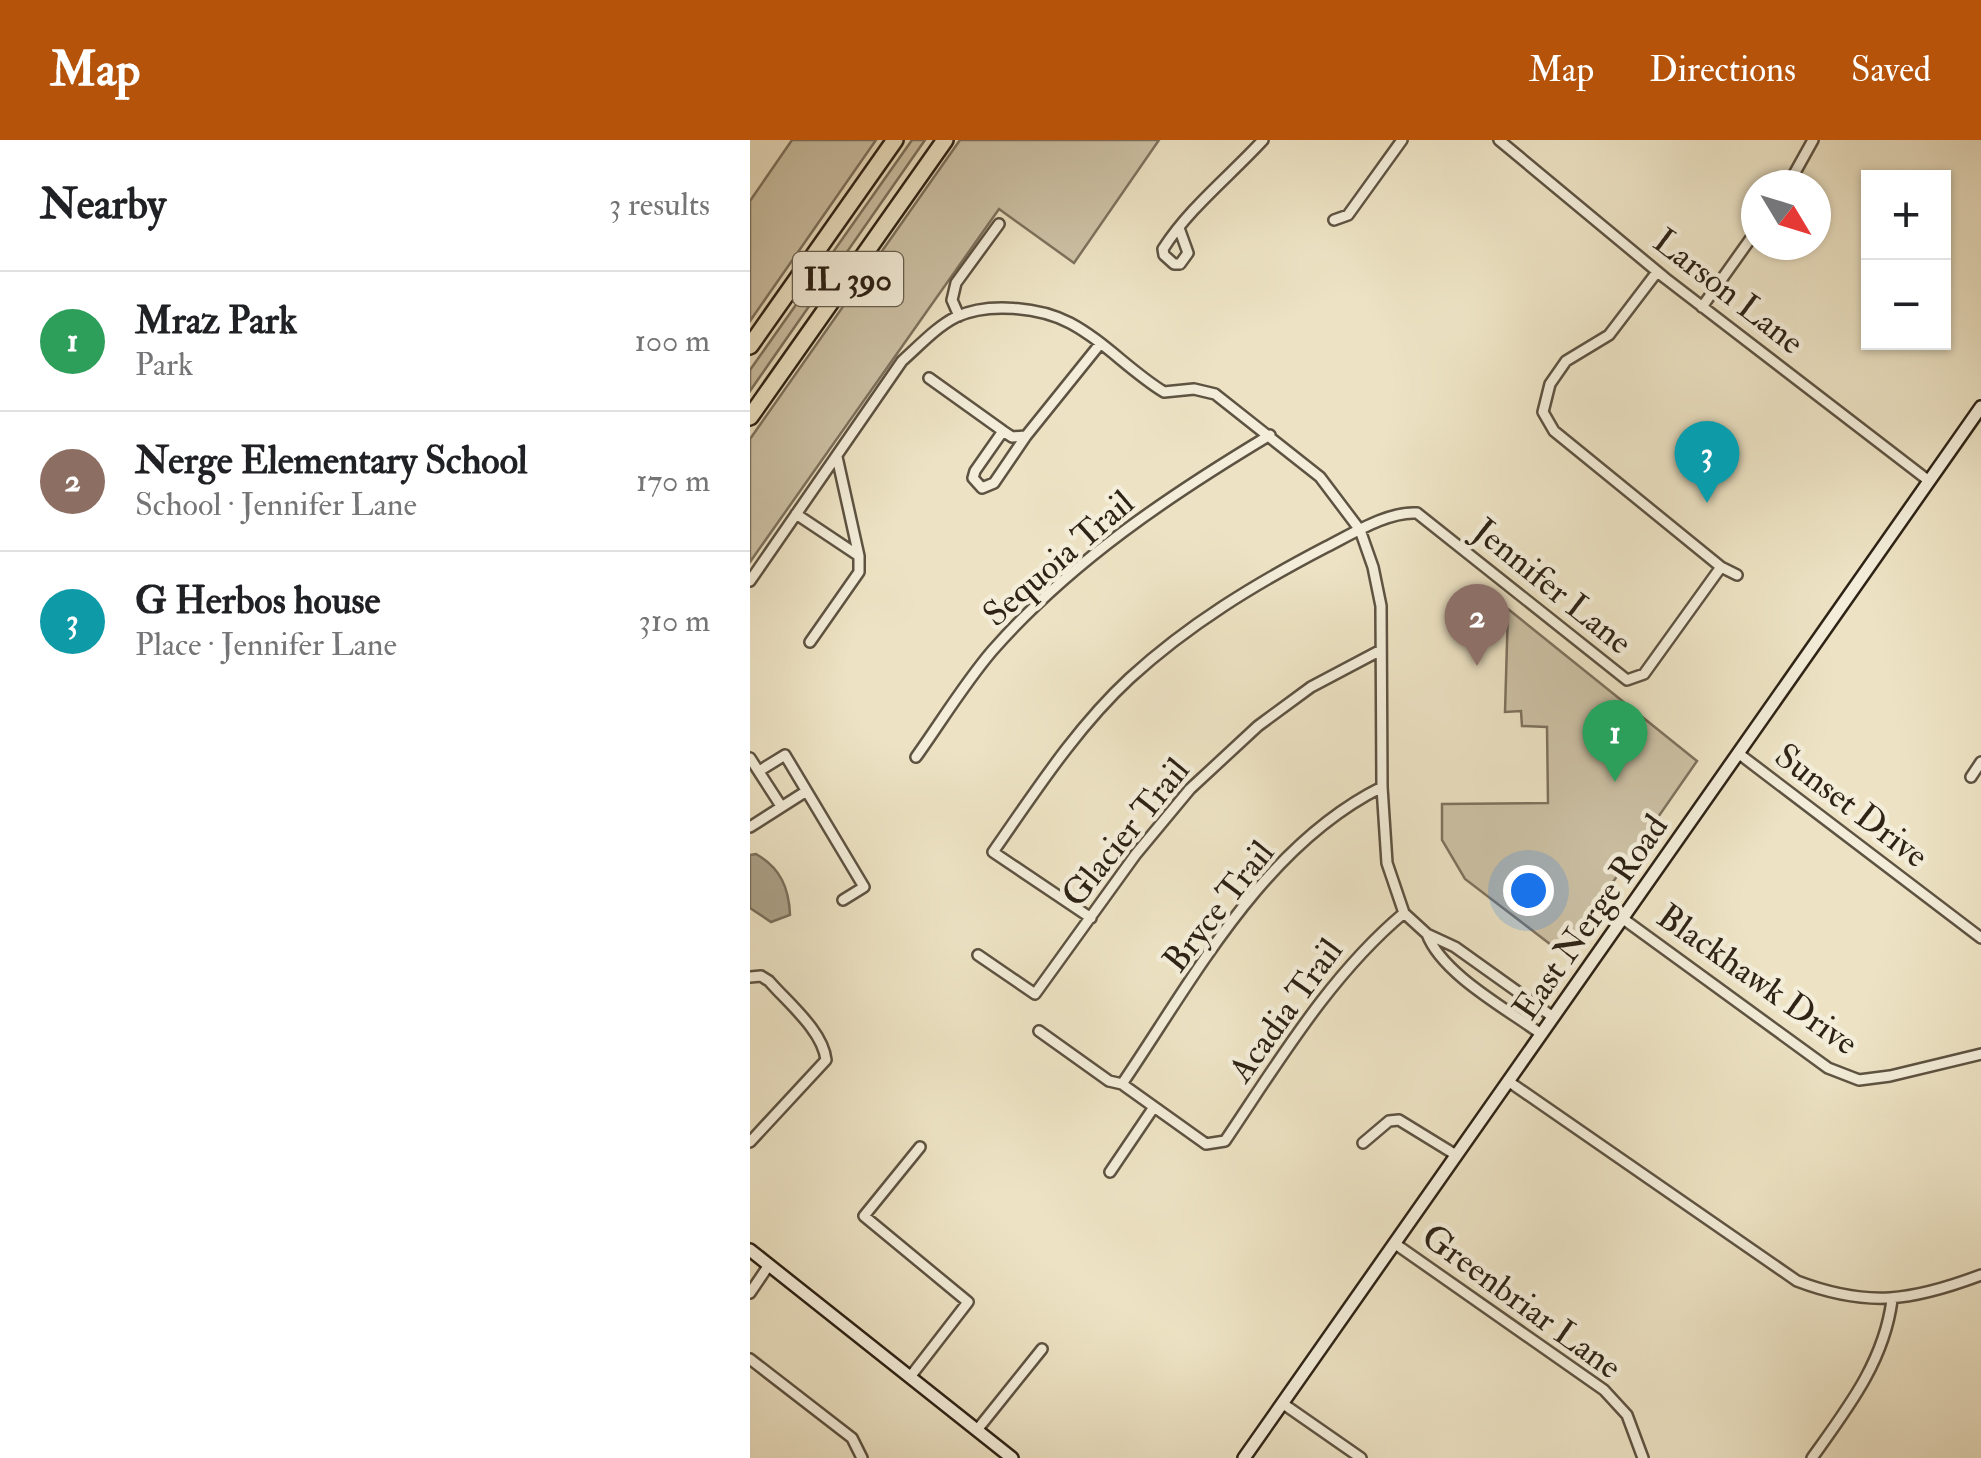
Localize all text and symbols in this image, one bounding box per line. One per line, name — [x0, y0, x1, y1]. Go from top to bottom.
text: Map — [50, 40, 140, 100]
text: Map — [1528, 48, 1594, 92]
text: Directions — [1649, 48, 1796, 92]
text: Saved — [1851, 48, 1931, 92]
north arrow — [1741, 170, 1831, 260]
map controls — [1861, 170, 1951, 350]
button: + — [1861, 170, 1951, 260]
text: Nearby — [40, 179, 166, 231]
text: 3 results — [609, 185, 710, 225]
street label: Larson Lane — [1644, 219, 1813, 364]
road number: IL 390 — [793, 252, 903, 306]
button: − — [1861, 260, 1951, 350]
text: Mraz Park — [135, 297, 297, 345]
text: 1 — [67, 321, 78, 361]
text: 100 m — [634, 321, 710, 361]
text: Park — [135, 345, 193, 385]
pin: 3 — [1674, 420, 1740, 503]
text: Nerge Elementary School — [135, 437, 528, 485]
text: 2 — [64, 461, 81, 501]
text: 170 m — [636, 461, 710, 501]
street label: Sequoia Trail — [974, 481, 1143, 636]
text: School · Jennifer Lane — [135, 485, 417, 525]
street label: Jennifer Lane — [1463, 509, 1641, 664]
text: G Herbos house — [135, 577, 380, 625]
pin: 2 — [1444, 584, 1510, 666]
text: 3 — [66, 601, 79, 641]
text: 310 m — [639, 601, 710, 641]
text: Place · Jennifer Lane — [135, 625, 397, 665]
pin: 1 — [1582, 700, 1648, 782]
street label: Sunset Drive — [1766, 734, 1937, 878]
street label: Glacier Trail — [1052, 749, 1199, 916]
street label: East Nerge Road — [1504, 806, 1678, 1029]
street label: Bryce Trail — [1154, 832, 1284, 981]
your location — [1503, 865, 1554, 916]
street label: Blackhawk Drive — [1649, 894, 1866, 1065]
street label: Acadia Trail — [1218, 930, 1353, 1092]
street label: Greenbriar Lane — [1413, 1215, 1630, 1389]

